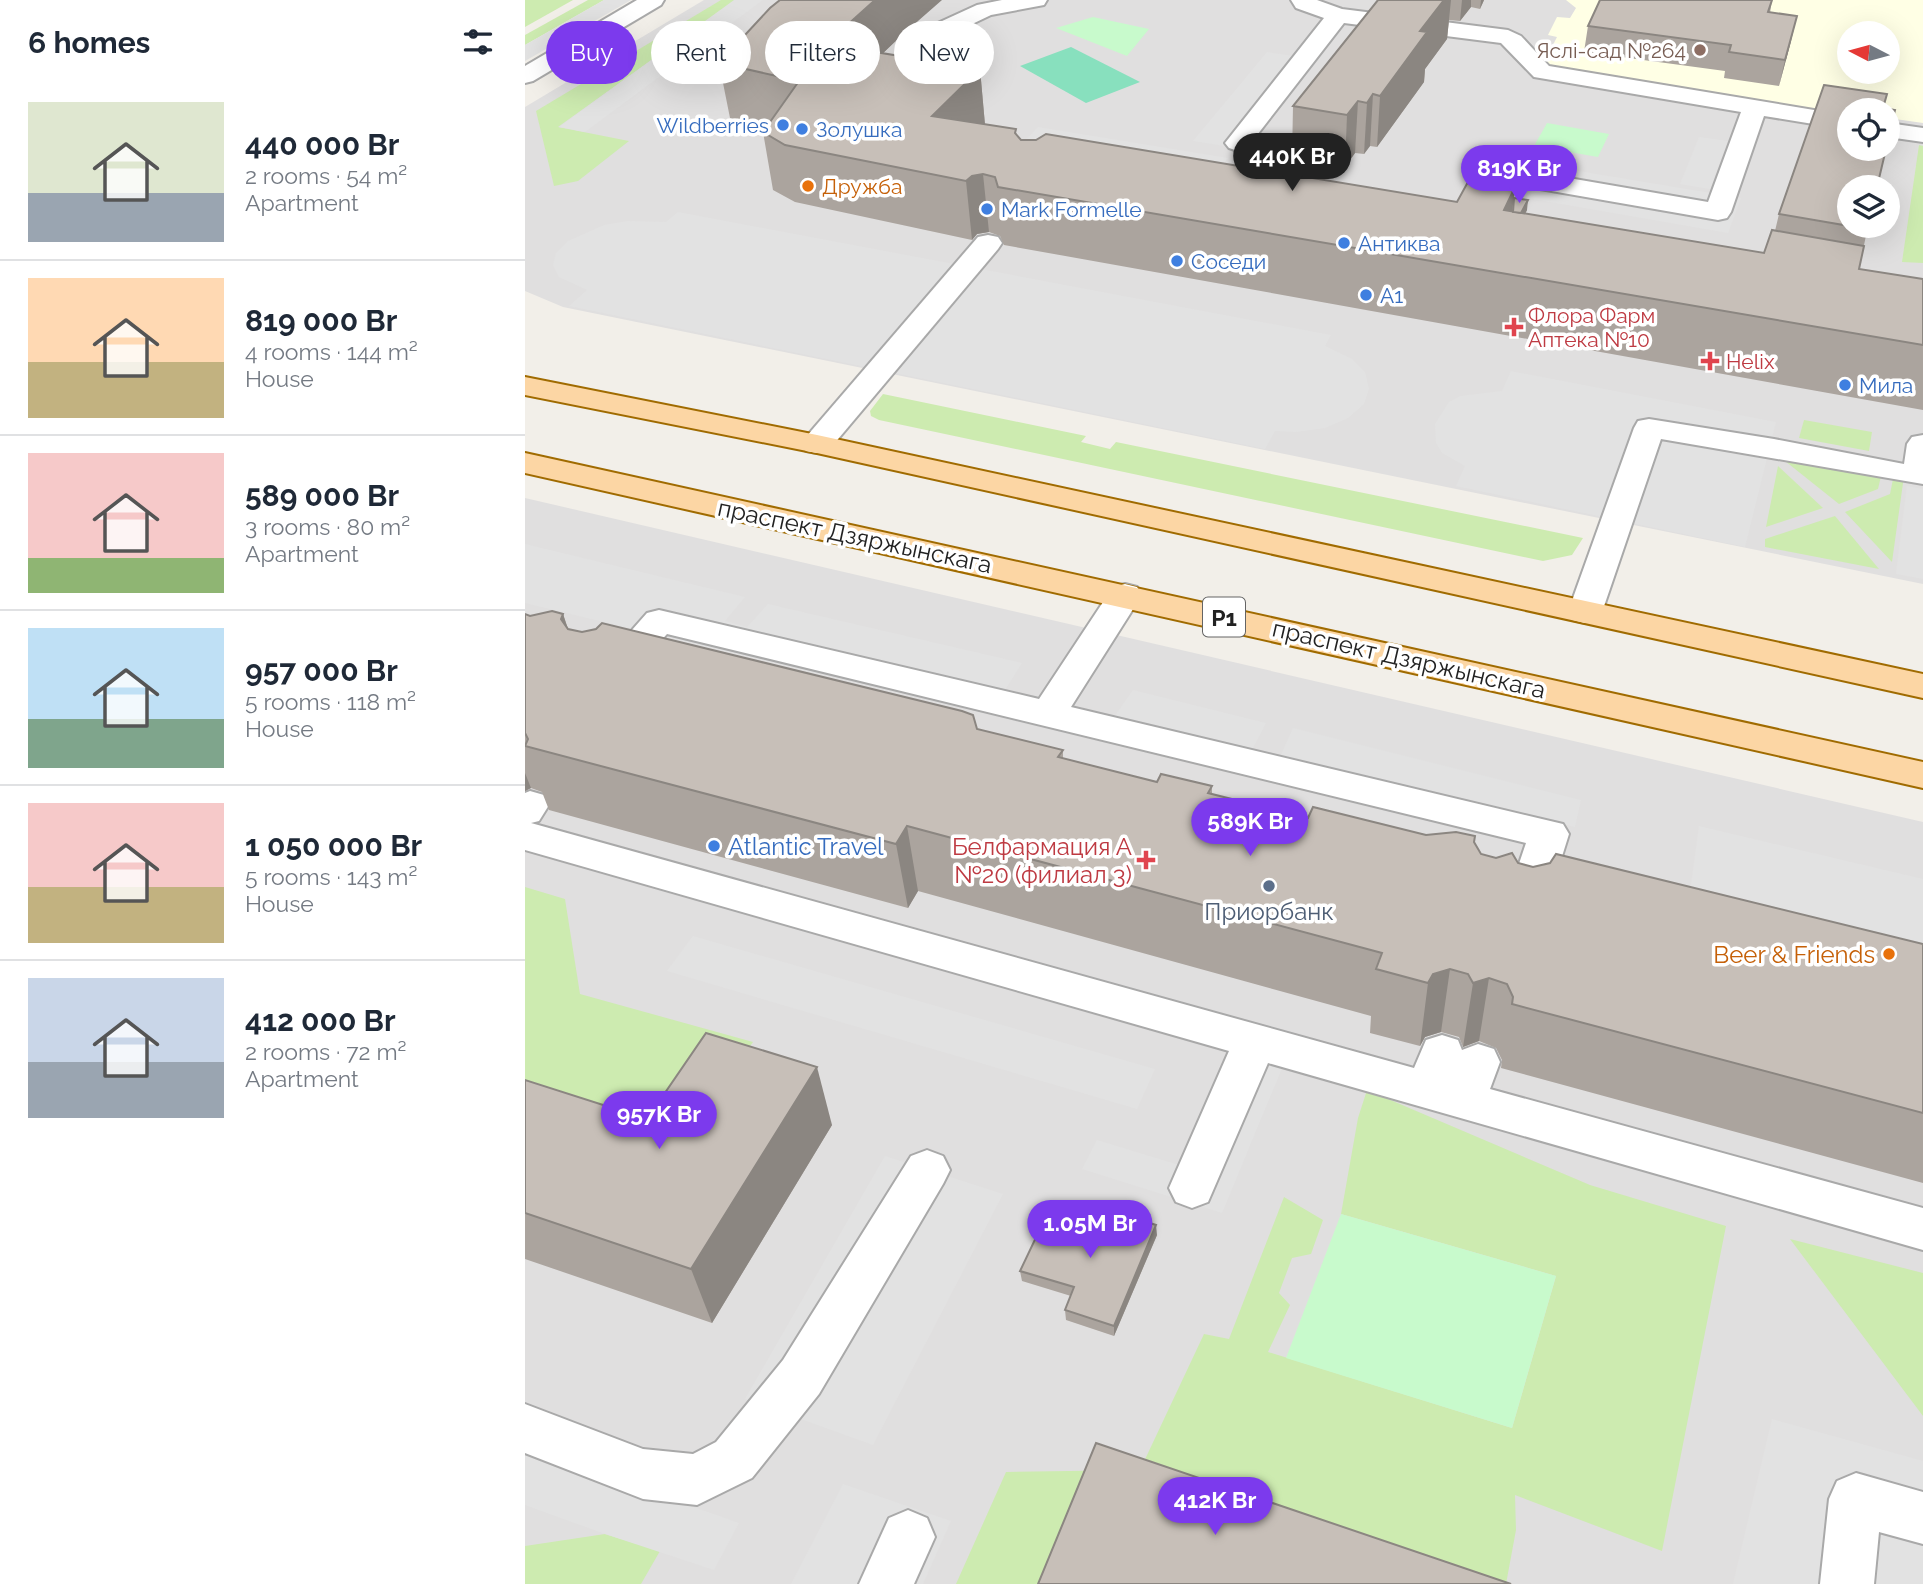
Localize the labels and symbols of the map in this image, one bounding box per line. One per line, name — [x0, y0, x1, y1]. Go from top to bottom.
north arrow — [1837, 21, 1901, 84]
place label: Яслі-сад №264 — [1536, 38, 1686, 63]
marker: Яслі-сад №264 — [1692, 42, 1708, 58]
place label: Wildberries — [657, 113, 769, 138]
marker: Wildberries — [775, 117, 791, 133]
place label: Золушка — [816, 117, 902, 142]
marker: Золушка — [794, 121, 810, 137]
pin: 440K Br — [1227, 134, 1357, 193]
pin: 819K Br — [1454, 146, 1584, 205]
place label: Дружба — [822, 174, 902, 199]
marker: Дружба — [800, 178, 816, 194]
place label: Mark Formelle — [1001, 197, 1142, 222]
marker: Mark Formelle — [979, 201, 995, 217]
place label: Антиква — [1358, 231, 1441, 256]
marker: Антиква — [1336, 235, 1352, 251]
place label: Соседи — [1191, 249, 1266, 274]
marker: Соседи — [1169, 253, 1185, 269]
place label: A1 — [1380, 283, 1403, 308]
marker: A1 — [1358, 287, 1374, 303]
place label: Флора Фарм Аптека №10 — [1528, 303, 1655, 352]
marker: Флора Фарм Аптека №10 — [1506, 319, 1522, 335]
place label: Helix — [1726, 349, 1775, 374]
marker: Helix — [1700, 351, 1720, 371]
place label: Мила — [1859, 373, 1913, 398]
marker: Мила — [1837, 377, 1853, 393]
street label: праспект Дзяржынскага — [715, 493, 995, 579]
road number: Р1 — [1203, 597, 1245, 636]
street label: праспект Дзяржынскага — [1270, 613, 1548, 705]
pin: 589K Br — [1185, 798, 1315, 858]
place label: Atlantic Travel — [728, 832, 884, 861]
place label: Белфармация А №20 (филиал 3) — [952, 832, 1132, 889]
marker: Atlantic Travel — [706, 838, 722, 854]
marker: Белфармация А №20 (филиал 3) — [1138, 852, 1154, 868]
marker: Приорбанк — [1261, 878, 1277, 894]
place label: Приорбанк — [1204, 897, 1334, 926]
place label: Beer & Friends — [1713, 940, 1875, 969]
marker: Beer & Friends — [1881, 946, 1897, 962]
pin: 957K Br — [594, 1092, 724, 1151]
pin: 1.05M Br — [1018, 1200, 1162, 1260]
pin: 412K Br — [1150, 1478, 1280, 1537]

